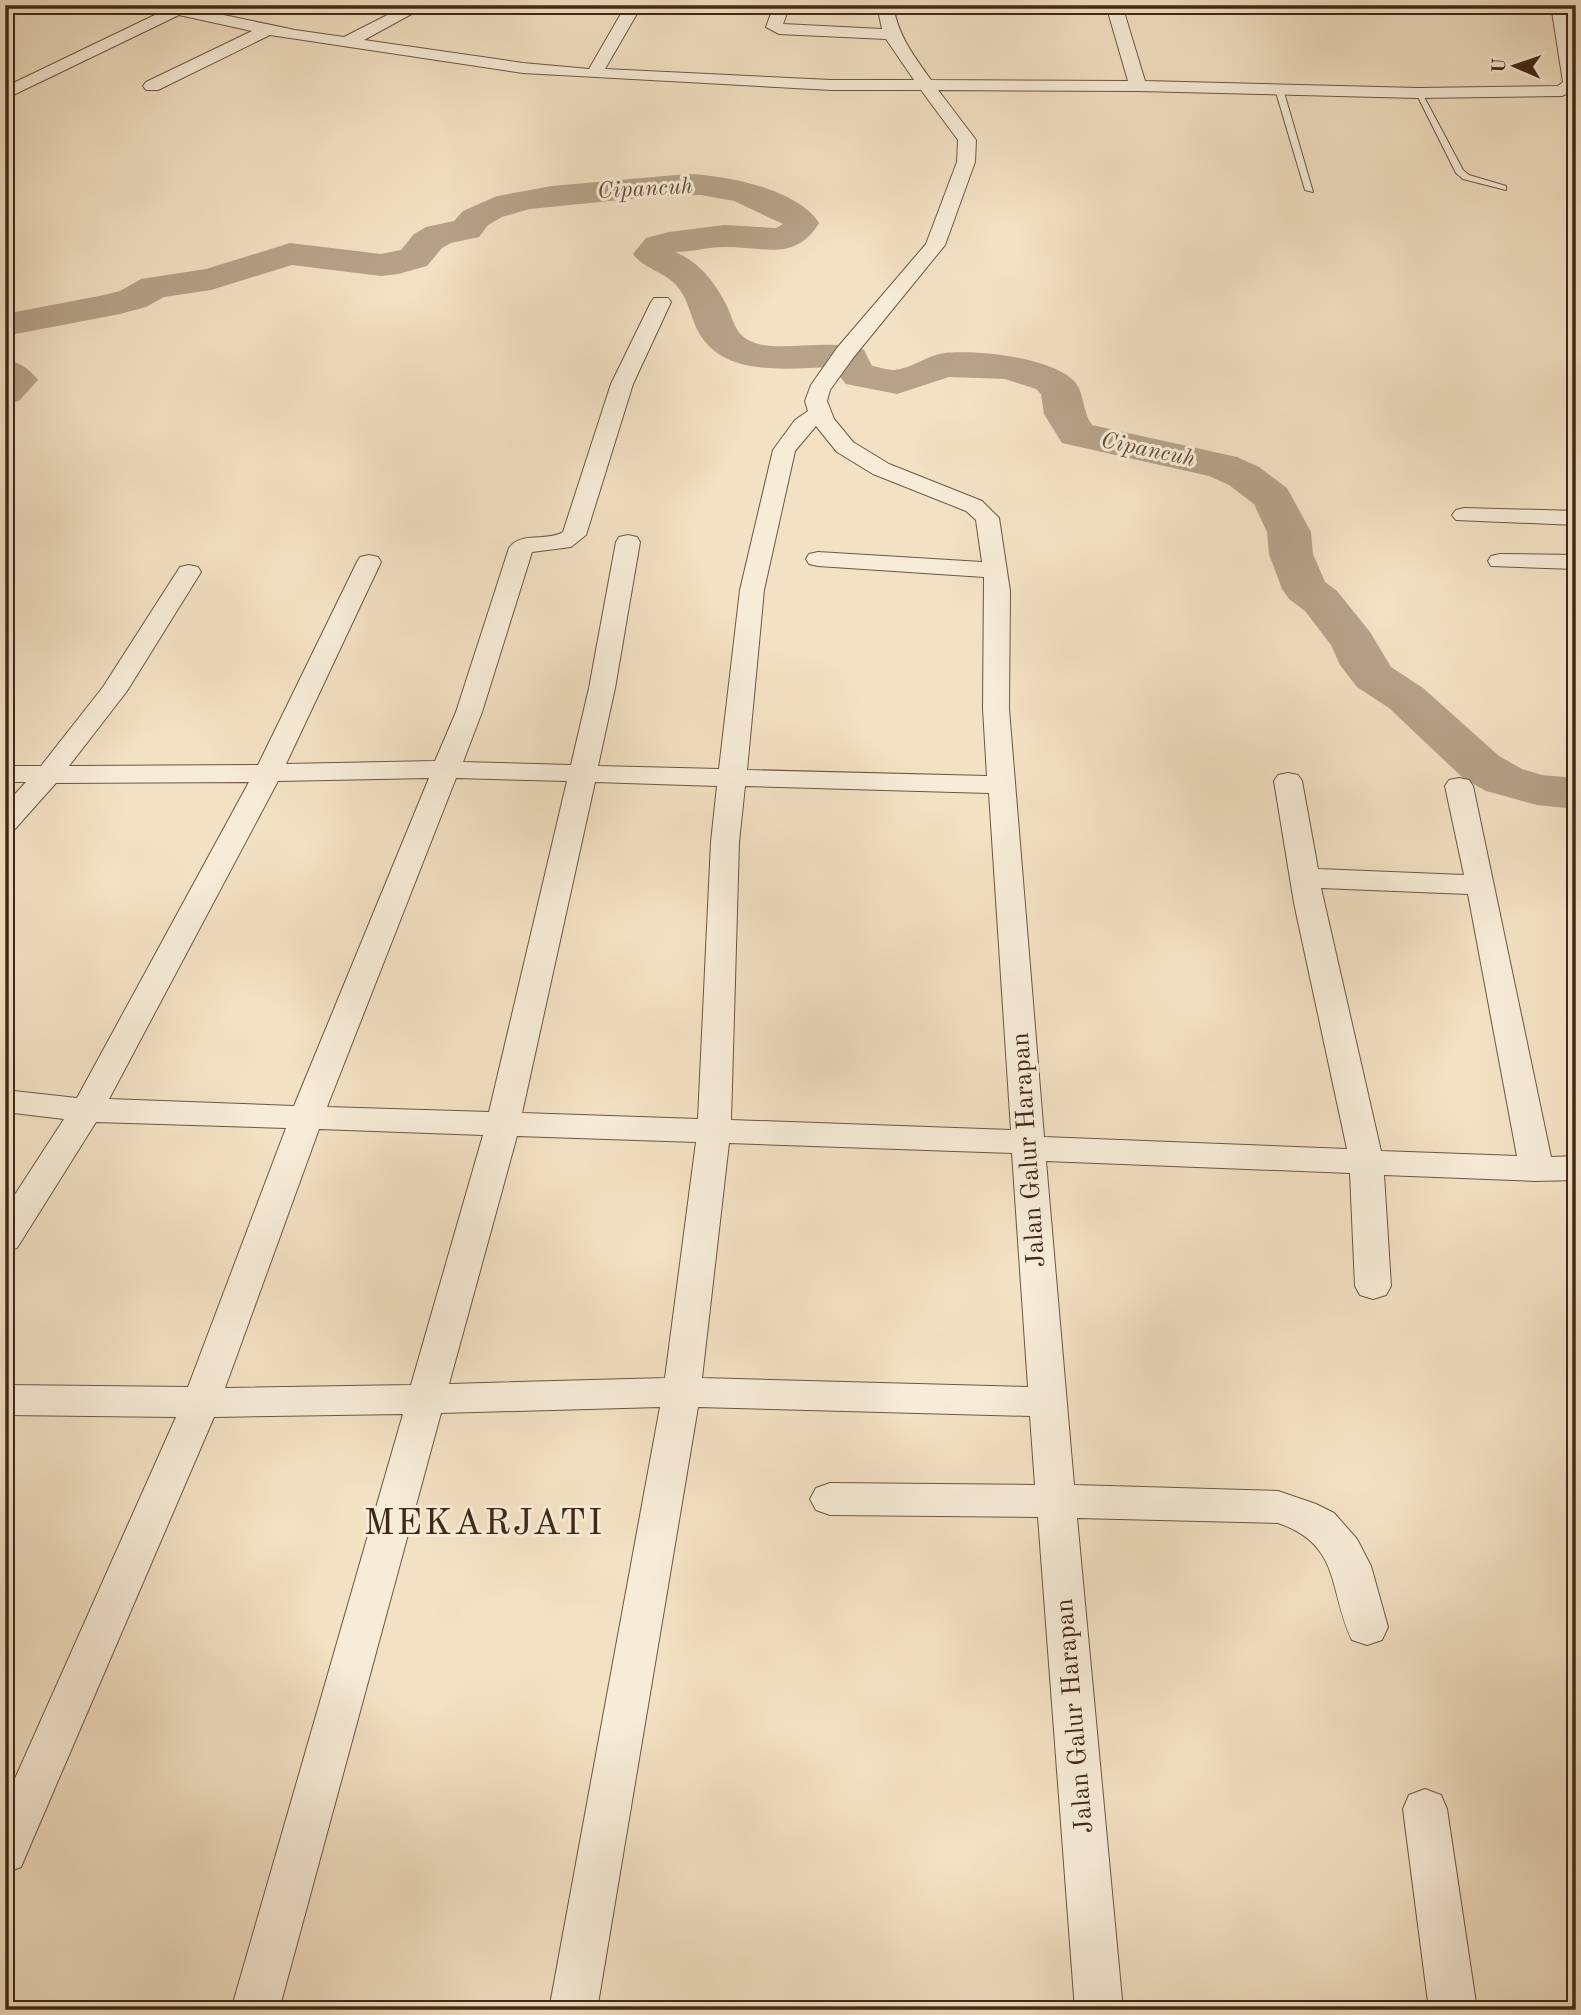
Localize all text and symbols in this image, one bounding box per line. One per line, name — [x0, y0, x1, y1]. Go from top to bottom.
north arrow — [1480, 32, 1550, 102]
text: U — [1491, 58, 1510, 73]
water label: Cipancuh — [597, 175, 694, 204]
water label: Cipancuh — [1099, 429, 1197, 472]
street label: Jalan Galur Harapan — [1008, 1032, 1050, 1268]
district label: MEKARJATI — [364, 1506, 604, 1543]
street label: Jalan Galur Harapan — [1052, 1597, 1098, 1835]

